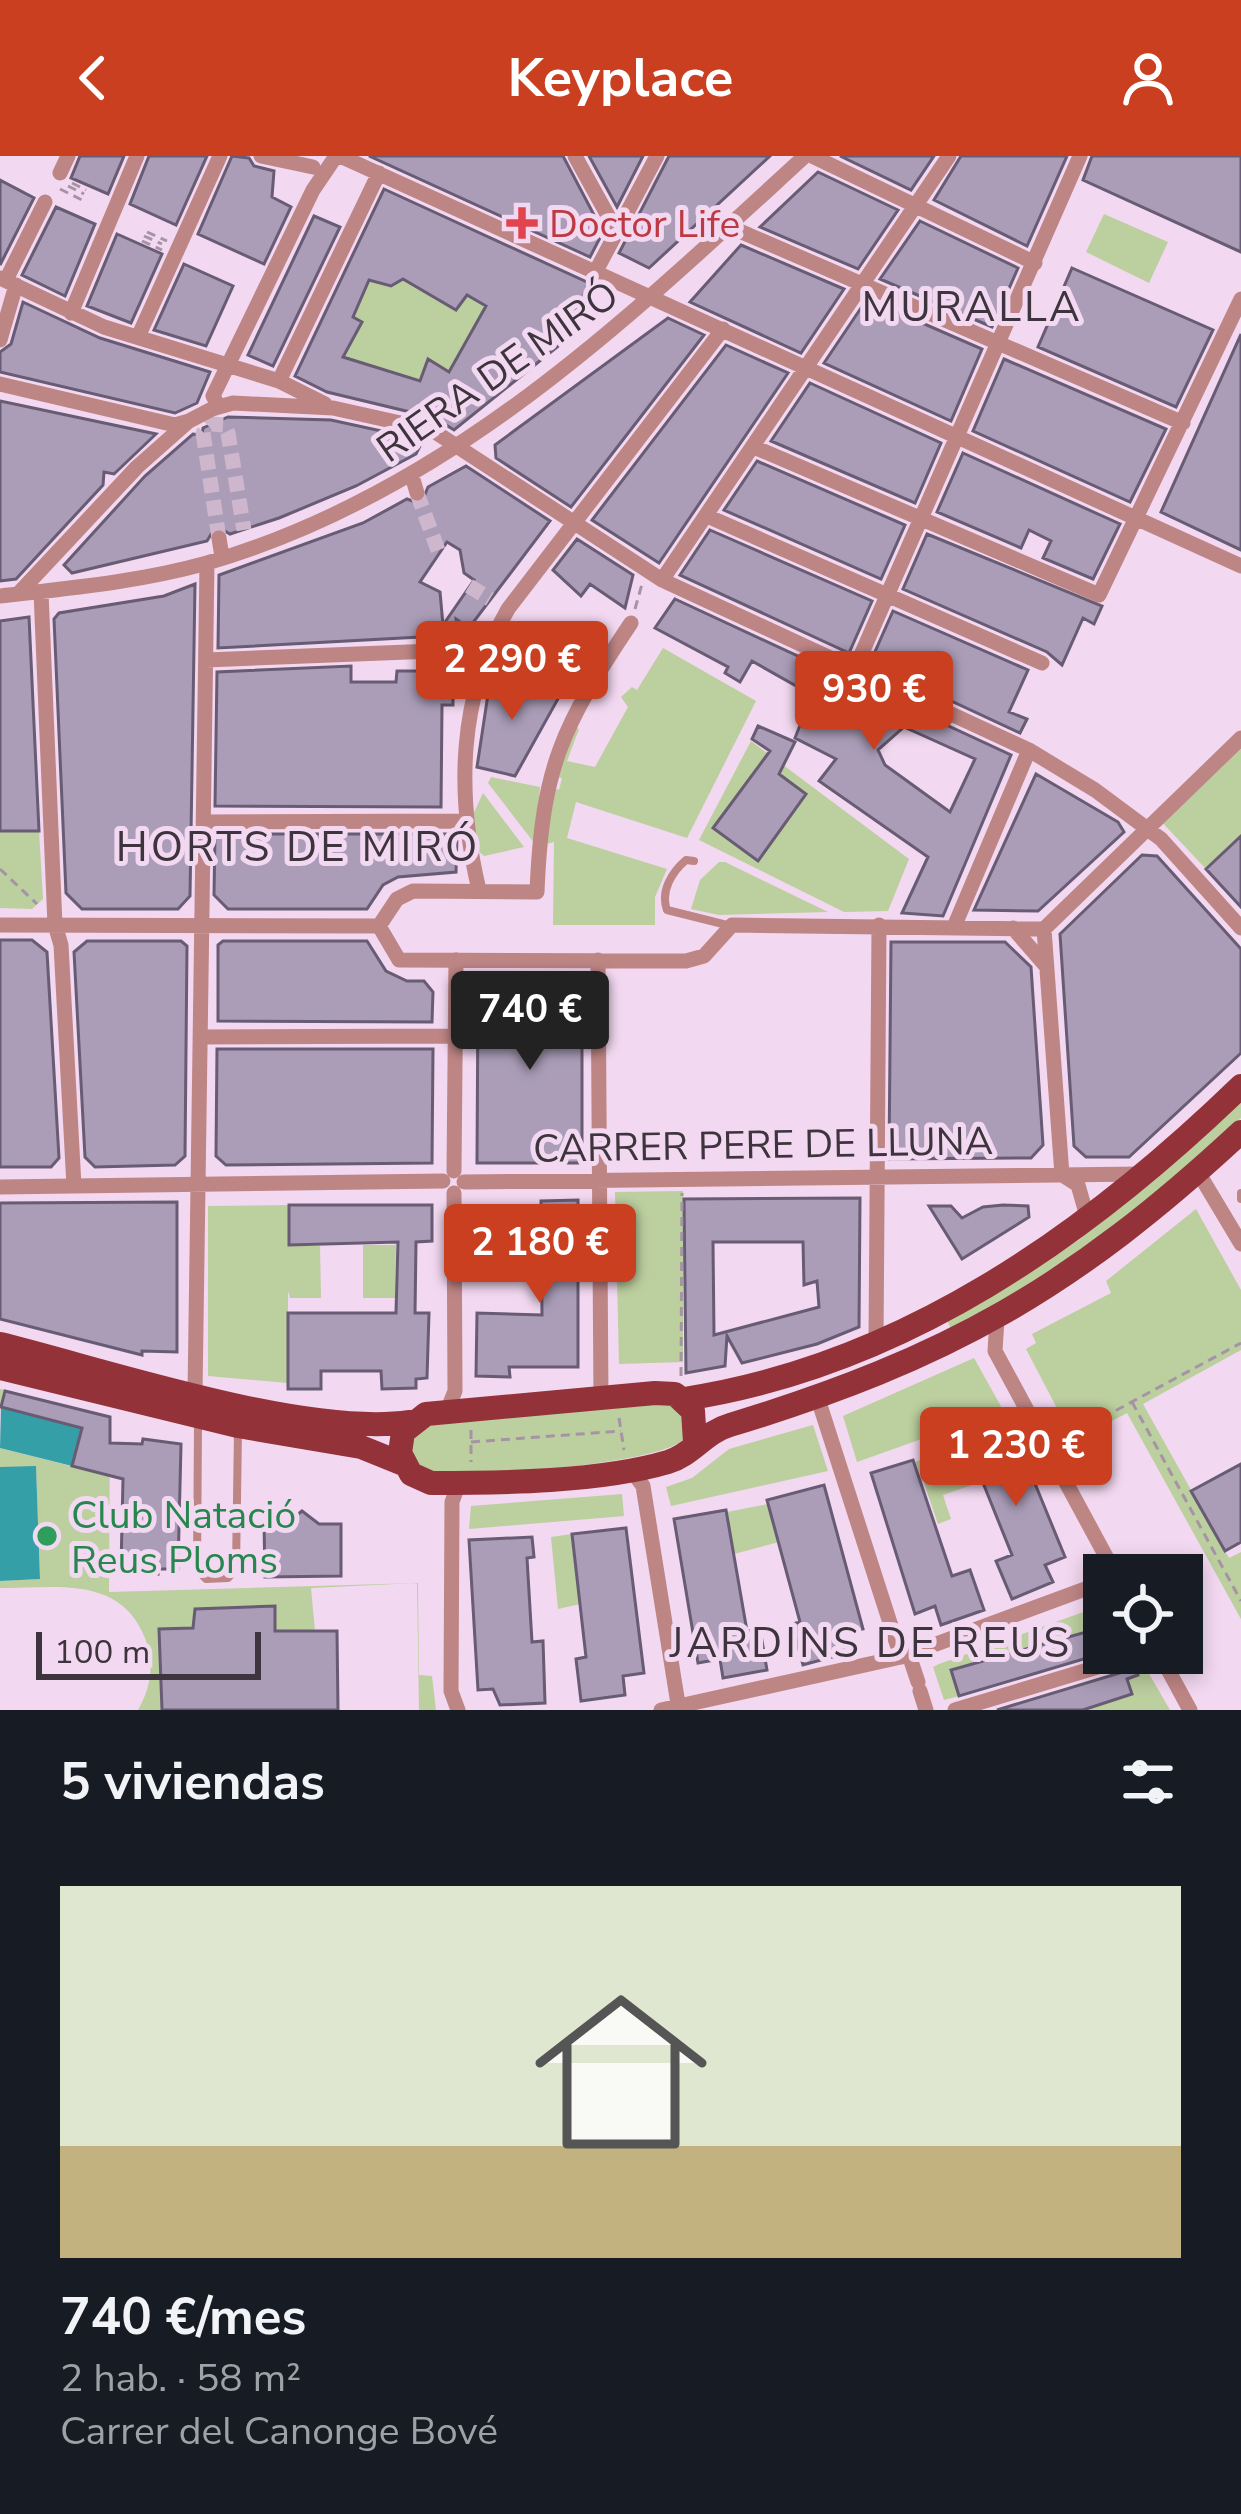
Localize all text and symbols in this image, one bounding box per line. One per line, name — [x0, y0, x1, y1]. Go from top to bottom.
text: Keyplace — [508, 41, 733, 115]
icon: back — [60, 45, 126, 111]
icon: person — [1115, 45, 1181, 111]
place label: Doctor Life — [549, 198, 740, 251]
marker: Doctor Life — [506, 207, 538, 239]
street label: RIERA DE MIRÓ — [366, 269, 629, 475]
district label: MURALLA — [861, 279, 1083, 336]
pin: 2 290 € — [401, 621, 623, 723]
text: 2 290 € — [443, 633, 581, 686]
pin: 930 € — [790, 651, 958, 753]
text: 930 € — [822, 663, 926, 716]
district label: HORTS DE MIRÓ — [116, 819, 480, 876]
pin: 740 € — [446, 971, 614, 1073]
text: 740 € — [478, 983, 582, 1036]
street label: CARRER PERE DE LLUNA — [533, 1115, 993, 1176]
pin: 2 180 € — [429, 1204, 651, 1306]
text: 2 180 € — [471, 1216, 609, 1269]
pin: 1 230 € — [905, 1407, 1127, 1509]
text: 1 230 € — [947, 1419, 1085, 1472]
place label: Club Natació Reus Ploms — [71, 1489, 296, 1587]
marker: Club Natació Reus Ploms — [34, 1523, 60, 1549]
map controls — [1083, 1554, 1203, 1674]
button: locate — [1083, 1554, 1203, 1674]
district label: JARDINS DE REUS — [669, 1615, 1072, 1672]
scale bar — [36, 1626, 261, 1679]
text: 100 m — [54, 1630, 150, 1675]
text: 5 viviendas — [60, 1747, 325, 1817]
icon: filters — [1115, 1749, 1181, 1815]
icon: home — [513, 1964, 729, 2180]
text: 740 €/mes — [60, 2282, 306, 2352]
text: 2 hab. · 58 m² — [60, 2352, 301, 2405]
text: Carrer del Canonge Bové — [60, 2405, 498, 2458]

